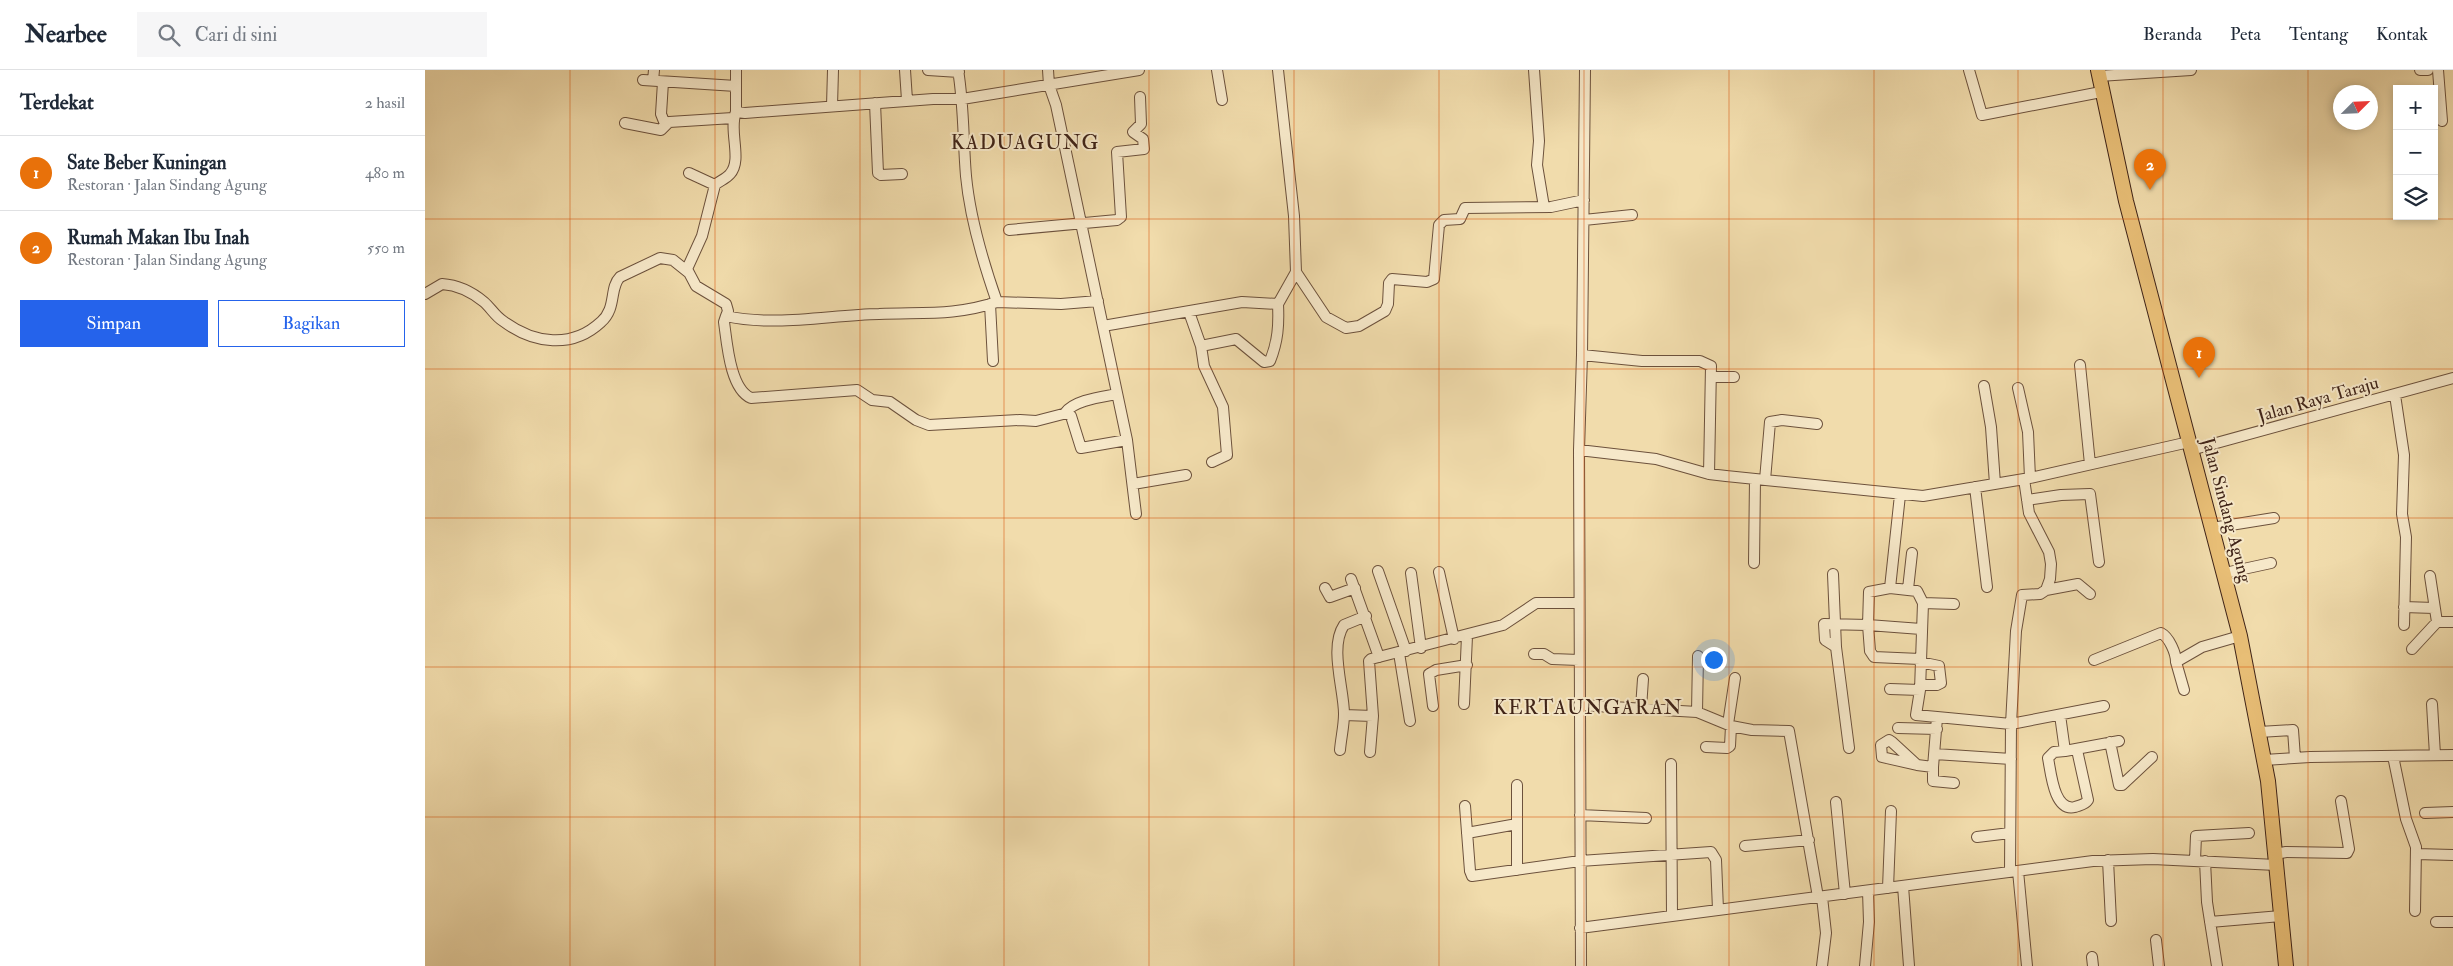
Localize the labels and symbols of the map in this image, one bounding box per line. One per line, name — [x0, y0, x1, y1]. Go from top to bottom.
north arrow — [2333, 85, 2378, 130]
district label: KADUAGUNG — [951, 130, 1099, 155]
pin: 2 — [2134, 149, 2166, 190]
pin: 1 — [2183, 337, 2215, 378]
street label: Jalan Raya Taraju — [2254, 371, 2381, 428]
street label: Jalan Sindang Agung — [2196, 434, 2257, 586]
your location — [1701, 647, 1727, 673]
district label: KERTAUNGARAN — [1493, 695, 1683, 720]

